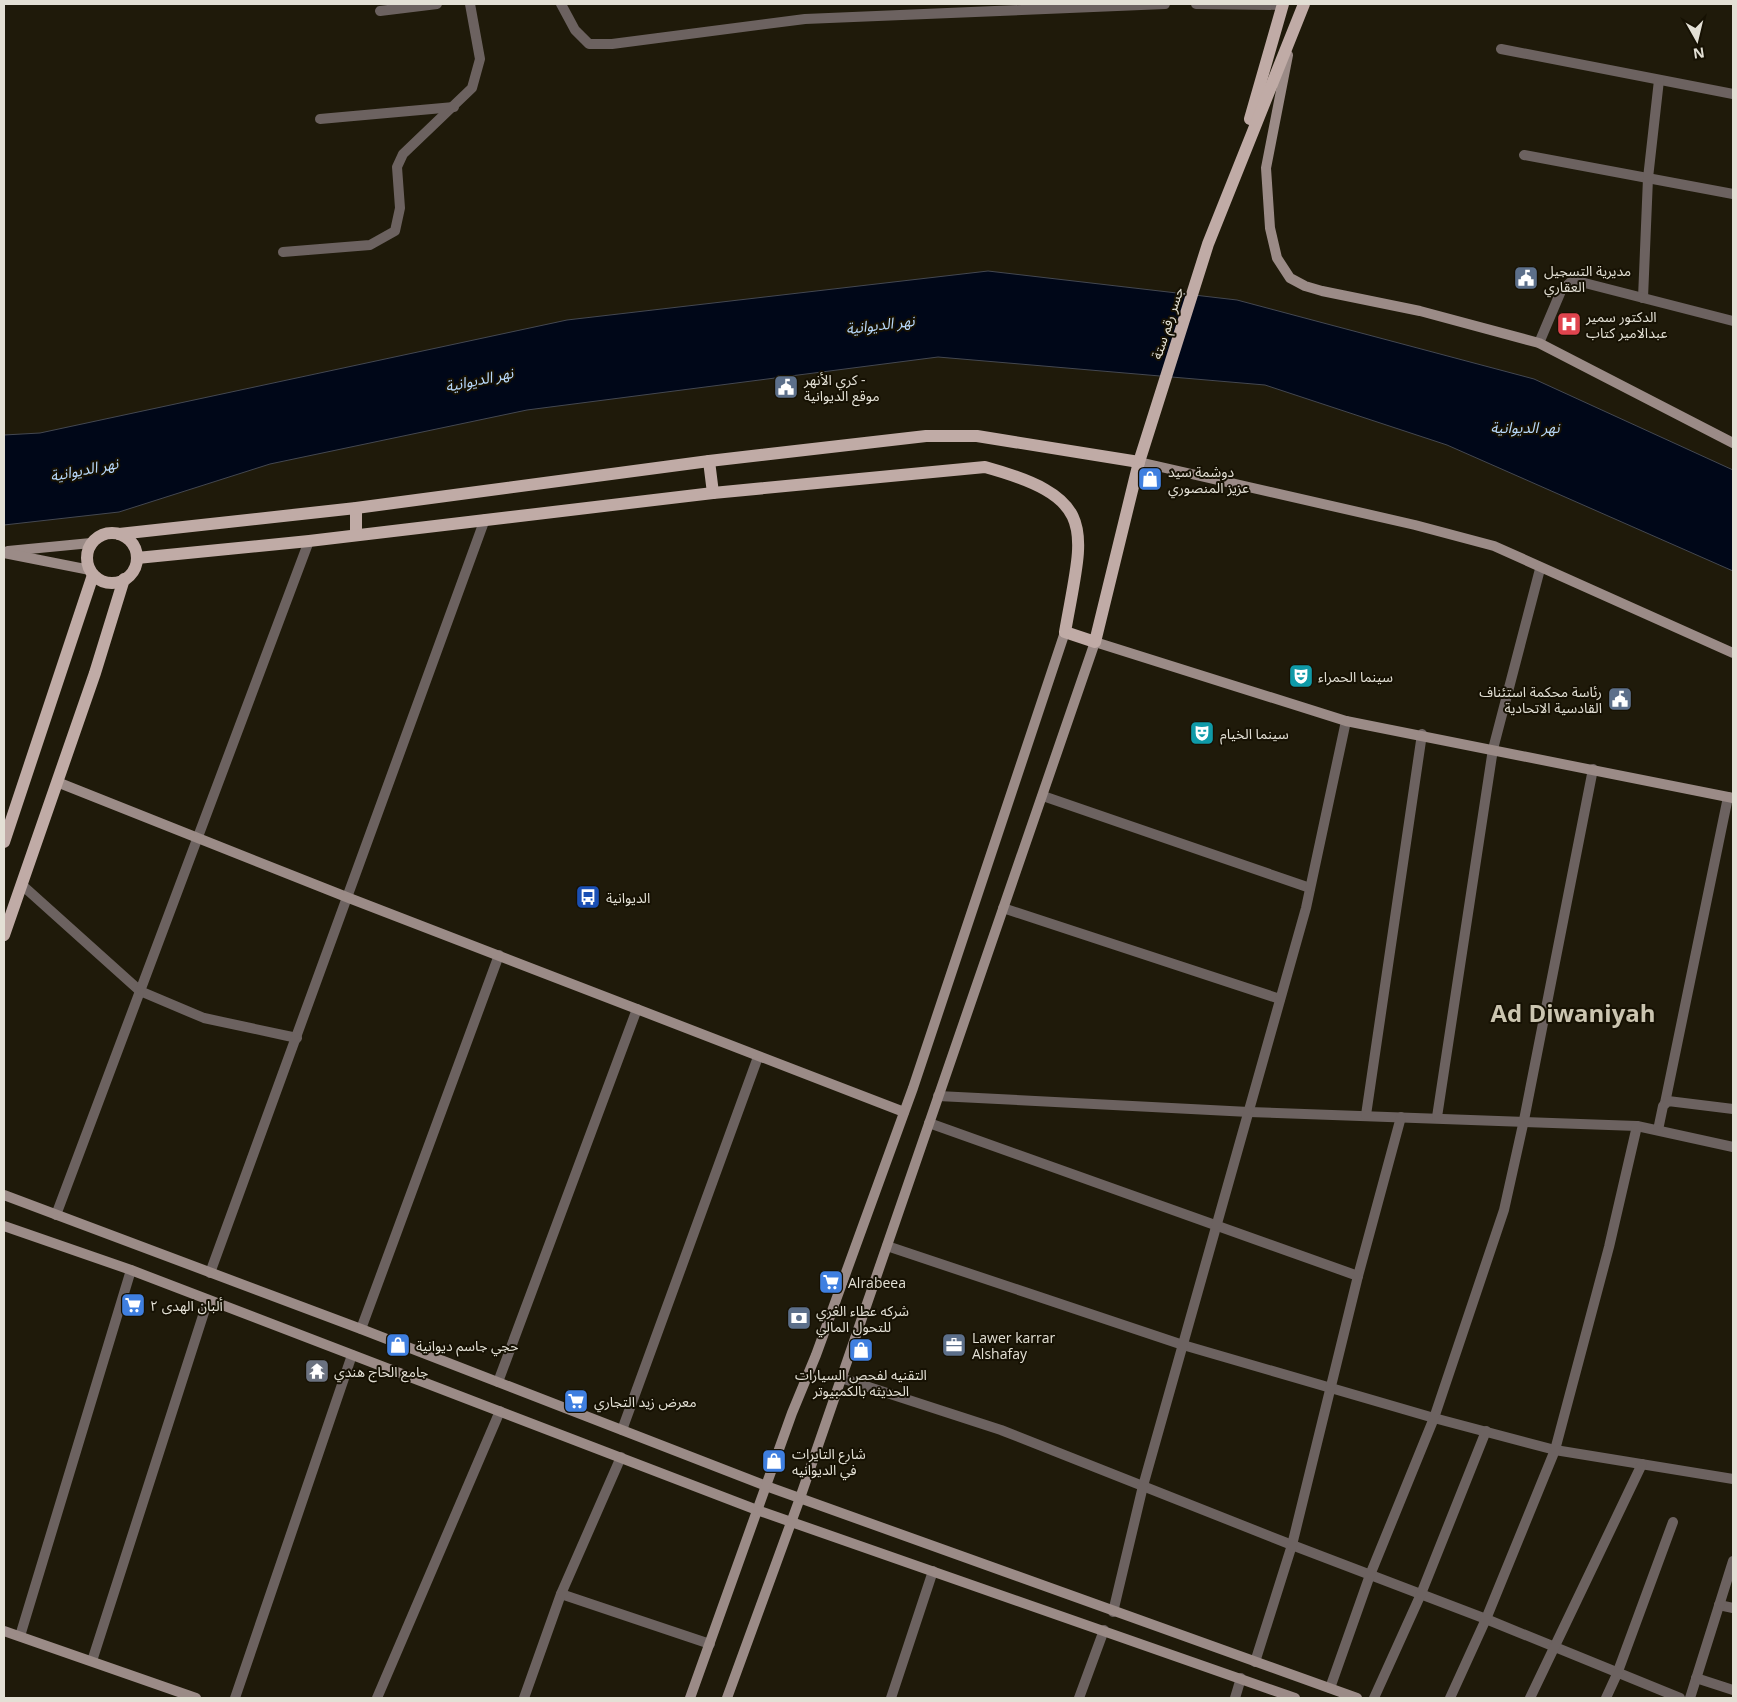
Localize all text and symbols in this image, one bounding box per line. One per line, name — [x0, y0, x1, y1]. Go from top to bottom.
north arrow — [1672, 15, 1722, 65]
text: N — [1692, 43, 1706, 64]
place label: مديرية التسجيل العقاري — [1544, 261, 1631, 298]
public building icon: مديرية التسجيل العقاري — [1513, 265, 1539, 291]
street label: جسر رقم ستة — [1146, 284, 1189, 362]
place label: الدكتور سمير عبدالامير كتاب — [1585, 307, 1668, 342]
water label: نهر الديوانية — [845, 310, 917, 338]
hospital icon: الدكتور سمير عبدالامير كتاب — [1556, 311, 1582, 337]
water label: نهر الديوانية — [443, 362, 517, 396]
place label: كري الأنهر - موقع الديوانية — [803, 370, 880, 407]
public building icon: كري الأنهر - موقع الديوانية — [773, 374, 799, 400]
water label: نهر الديوانية — [1491, 417, 1561, 437]
water label: نهر الديوانية — [48, 452, 121, 485]
place label: دوشمة سيد عزيز المنصوري — [1168, 462, 1249, 499]
shop icon: دوشمة سيد عزيز المنصوري — [1137, 466, 1163, 492]
theatre icon: سينما الحمراء — [1288, 663, 1314, 689]
place label: سينما الحمراء — [1318, 667, 1393, 686]
place label: رئاسة محكمة استئناف القادسية الاتحادية — [1479, 682, 1602, 717]
public building icon: رئاسة محكمة استئناف القادسية الاتحادية — [1607, 686, 1633, 712]
theatre icon: سينما الخيام — [1189, 720, 1215, 746]
place label: سينما الخيام — [1220, 724, 1289, 745]
bus stop icon: الديوانية — [575, 884, 601, 910]
place label: الديوانية — [606, 888, 650, 907]
district label: Ad Diwaniyah — [1490, 996, 1656, 1029]
supermarket icon: Alrabeea — [818, 1269, 844, 1295]
place label: Alrabeea — [848, 1273, 906, 1292]
supermarket icon: ألبان الهدى ٢ — [120, 1292, 146, 1318]
place label: ألبان الهدى ٢ — [150, 1296, 223, 1315]
place label: شركه عطاء الغري للتحول المالي — [816, 1301, 909, 1338]
bank icon: شركه عطاء الغري للتحول المالي — [786, 1305, 812, 1331]
place label: Lawer karrar Alshafay — [972, 1328, 1056, 1363]
shop icon: حجي جاسم ديوانية — [385, 1332, 411, 1358]
office icon: Lawer karrar Alshafay — [941, 1332, 967, 1358]
place label: حجي جاسم ديوانية — [416, 1336, 519, 1357]
shop icon: التقنيه لفحص السيارات الحديثه بالكمبيوتر — [848, 1337, 874, 1363]
temple icon: جامع الحاج هندي — [304, 1358, 330, 1384]
place label: جامع الحاج هندي — [334, 1362, 428, 1383]
place label: التقنيه لفحص السيارات الحديثه بالكمبيوتر — [795, 1365, 927, 1400]
supermarket icon: معرض زيد التجاري — [563, 1388, 589, 1414]
place label: معرض زيد التجاري — [594, 1392, 697, 1413]
place label: شارع التايرات في الديوانيه — [792, 1444, 866, 1481]
shop icon: شارع التايرات في الديوانيه — [761, 1448, 787, 1474]

